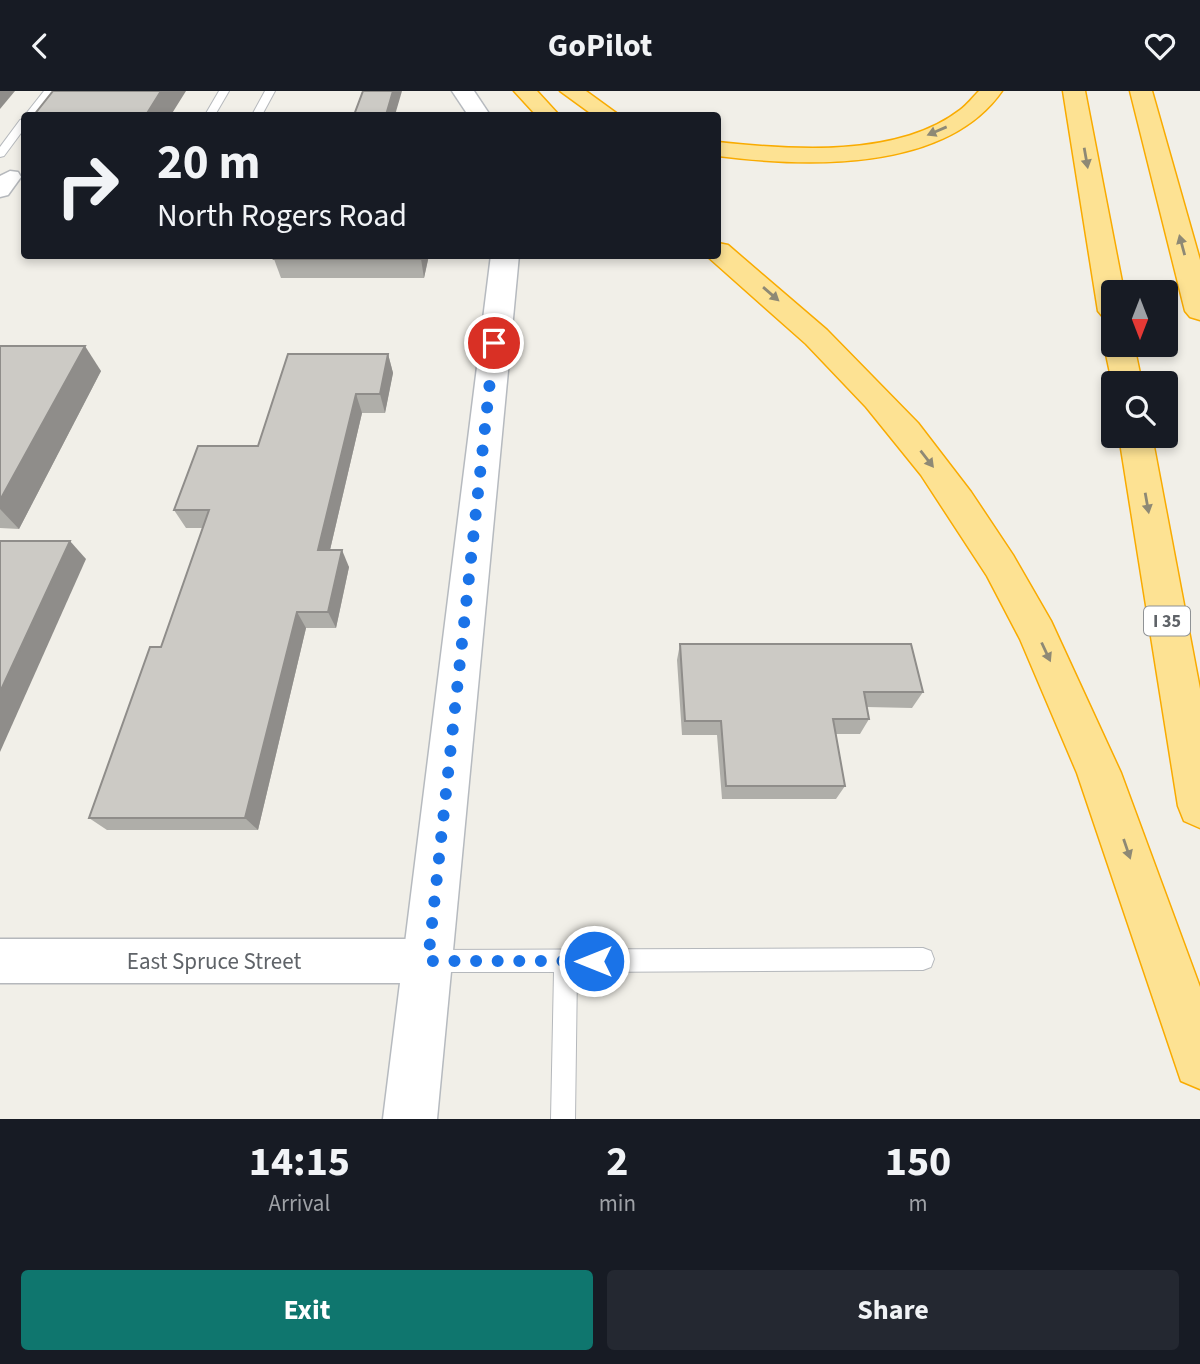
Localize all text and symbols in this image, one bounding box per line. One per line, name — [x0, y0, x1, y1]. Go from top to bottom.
text: GoPilot — [548, 23, 652, 69]
icon: back — [21, 27, 59, 65]
icon: heart — [1141, 27, 1179, 65]
one-way arrow — [927, 126, 948, 137]
text: 20 m — [157, 128, 261, 198]
icon: right — [42, 140, 133, 231]
one-way arrow — [1081, 147, 1092, 169]
text: North Rogers Road — [157, 193, 407, 239]
one-way arrow — [1176, 234, 1187, 256]
north arrow — [1101, 280, 1178, 357]
map controls — [1101, 280, 1178, 448]
one-way arrow — [762, 286, 779, 301]
pin — [464, 313, 524, 373]
icon: arrive — [475, 324, 513, 362]
button: search — [1101, 371, 1178, 448]
one-way arrow — [919, 450, 933, 468]
one-way arrow — [1142, 492, 1153, 514]
road number: I 35 — [1144, 607, 1190, 635]
one-way arrow — [1040, 642, 1052, 662]
one-way arrow — [1122, 838, 1133, 859]
position arrow — [557, 924, 631, 998]
street label: East Spruce Street — [127, 945, 301, 978]
text: 14:15 — [249, 1132, 350, 1192]
text: 2 — [606, 1132, 628, 1192]
text: 150 — [885, 1132, 951, 1192]
text: Arrival — [268, 1187, 330, 1220]
text: min — [599, 1187, 636, 1220]
text: m — [908, 1187, 928, 1220]
button: Exit — [21, 1270, 593, 1350]
button: Share — [607, 1270, 1179, 1350]

